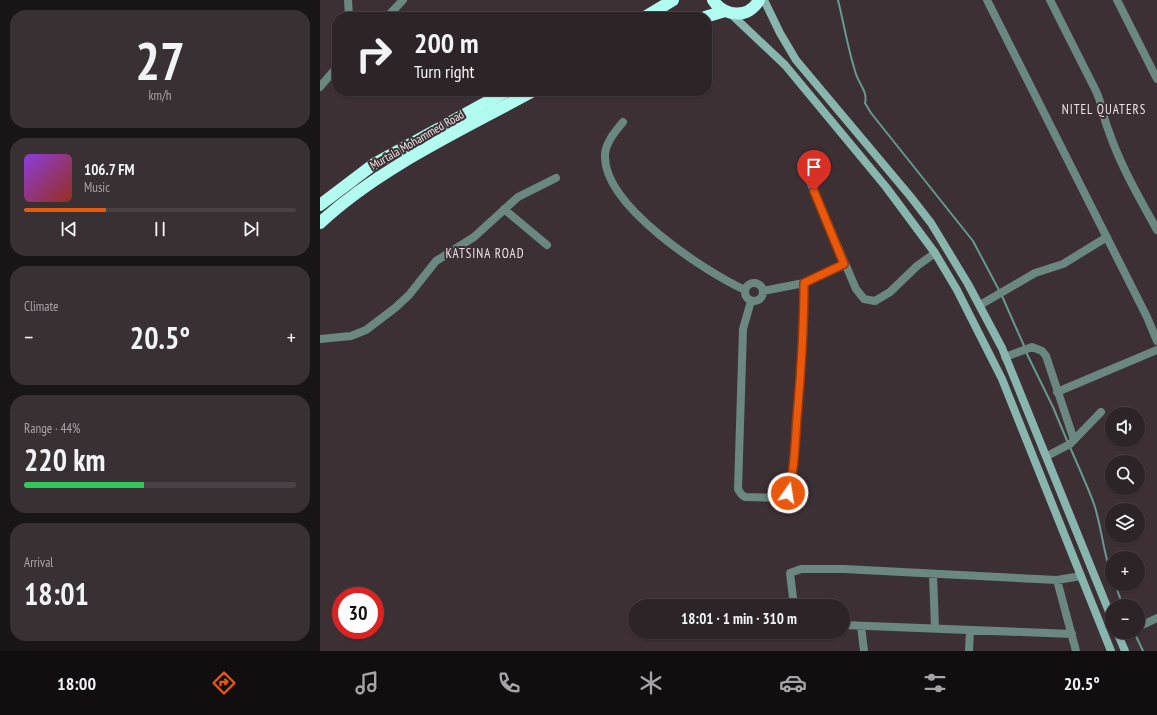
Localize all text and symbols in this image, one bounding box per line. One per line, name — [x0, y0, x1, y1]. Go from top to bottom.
text: 200 m — [414, 24, 478, 61]
text: 27 — [135, 27, 185, 94]
icon: right — [348, 28, 400, 80]
text: Turn right — [414, 60, 474, 83]
text: km/h — [148, 87, 172, 104]
district label: NITEL QUATERS — [1062, 101, 1146, 118]
street label: Murtala Mohammed Road — [367, 106, 467, 173]
pin — [797, 150, 831, 191]
icon: arrive — [803, 156, 825, 178]
text: 106.7 FM — [84, 160, 135, 179]
text: Music — [84, 179, 110, 196]
icon: previous — [58, 218, 80, 240]
icon: pause — [149, 218, 171, 240]
icon: next — [240, 218, 262, 240]
district label: KATSINA ROAD — [445, 245, 525, 262]
text: Climate — [24, 298, 58, 315]
text: 20.5° — [130, 318, 190, 357]
text: − — [24, 323, 33, 351]
text: + — [287, 323, 296, 351]
map controls — [1105, 407, 1145, 639]
button: sound — [1105, 407, 1145, 447]
text: Range · 44% — [24, 420, 80, 437]
text: 220 km — [24, 440, 105, 479]
button: search — [1105, 455, 1145, 495]
position arrow — [767, 472, 809, 514]
button: layers — [1105, 503, 1145, 543]
button: + — [1105, 551, 1145, 591]
text: Arrival — [24, 554, 53, 571]
text: 18:01 — [24, 574, 89, 613]
speed limit sign: 30 — [332, 587, 384, 639]
button: − — [1105, 599, 1145, 639]
text: 18:01 · 1 min · 310 m — [681, 609, 797, 628]
icon: directions — [210, 669, 238, 697]
icon: music — [353, 669, 381, 697]
icon: phone — [495, 669, 523, 697]
icon: climate — [637, 669, 665, 697]
icon: car — [779, 669, 807, 697]
icon: filters — [921, 669, 949, 697]
text: 18:00 — [57, 672, 96, 695]
text: 20.5° — [1064, 672, 1100, 695]

